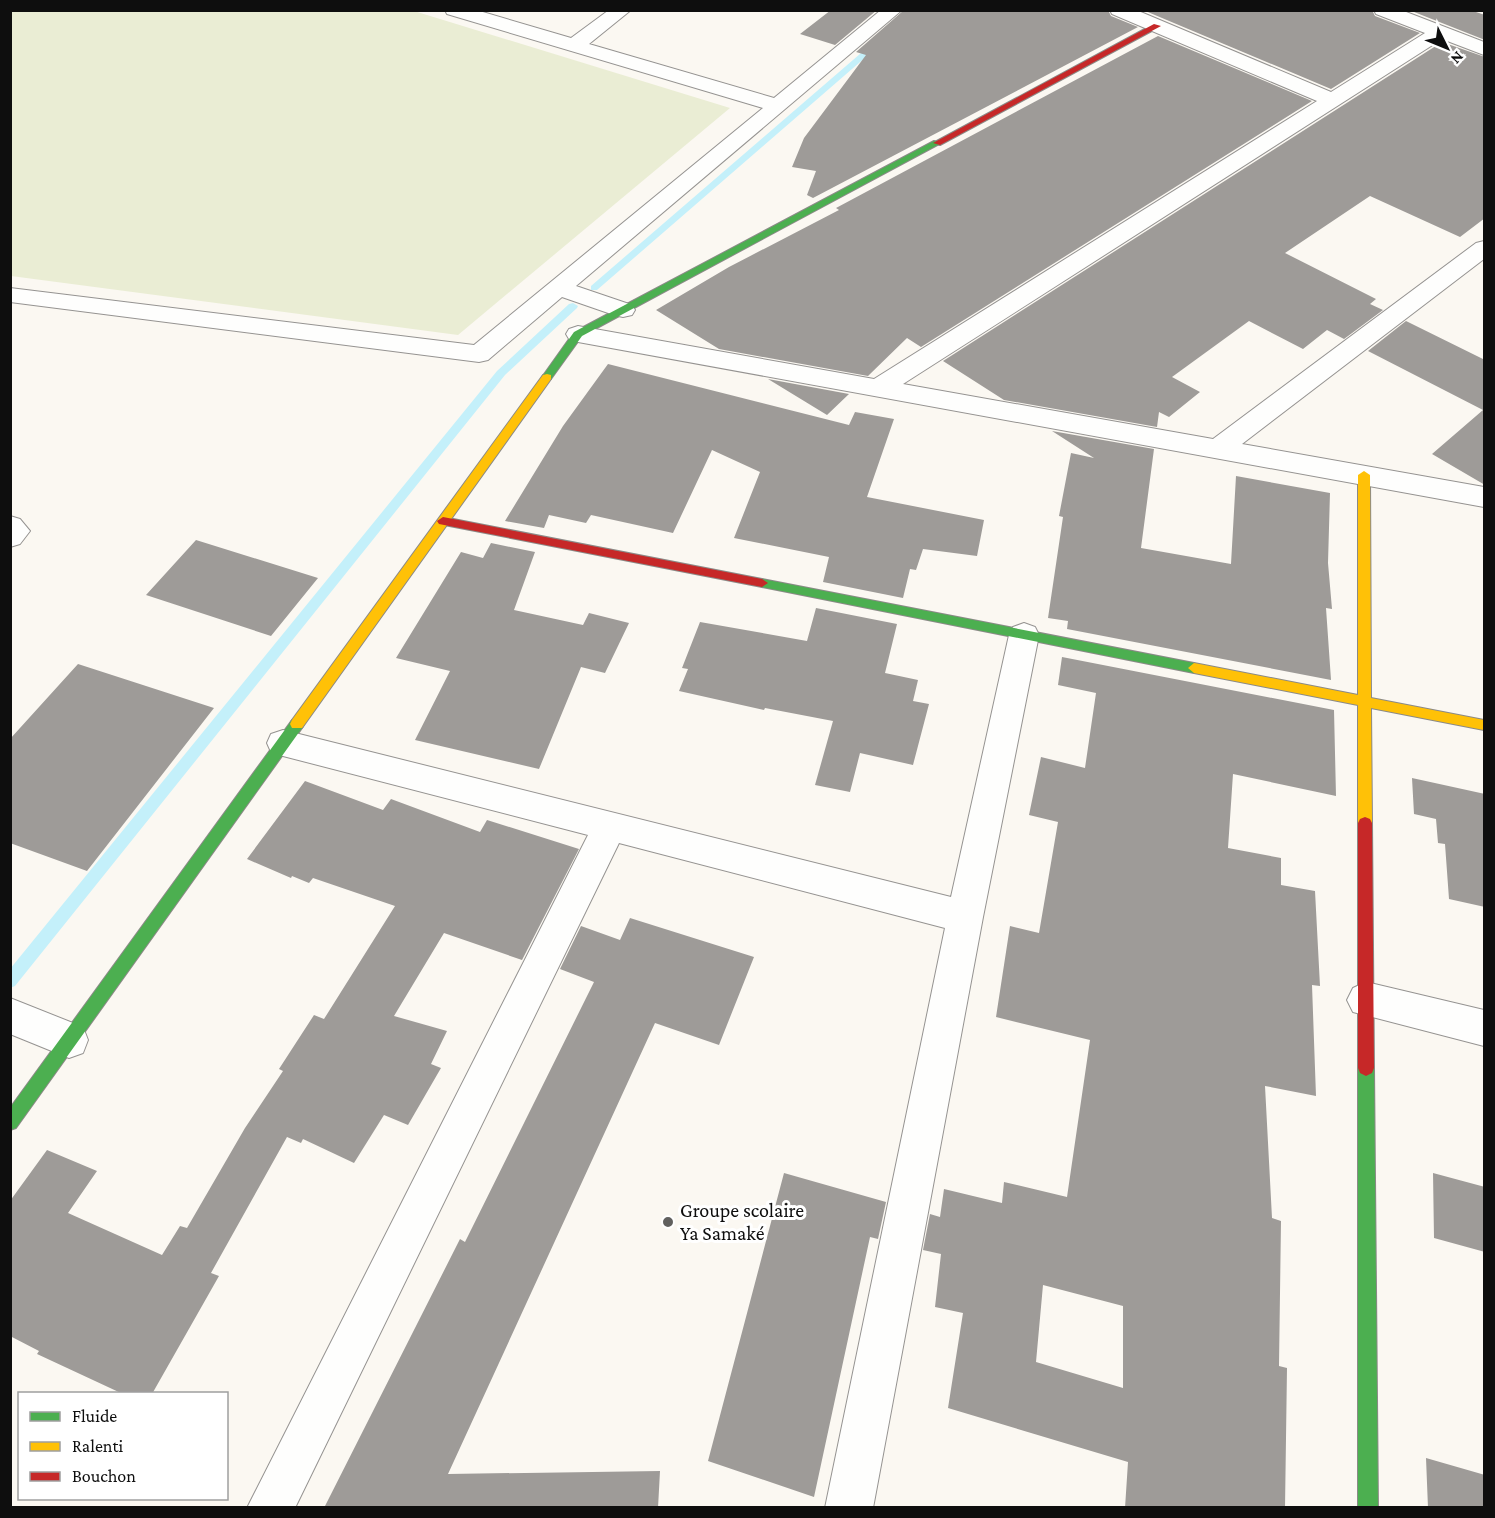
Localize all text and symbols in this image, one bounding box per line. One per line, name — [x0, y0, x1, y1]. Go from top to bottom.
north arrow — [1417, 18, 1477, 78]
text: N — [1448, 48, 1468, 68]
place label: Groupe scolaire Ya Samaké — [680, 1199, 804, 1244]
marker: Groupe scolaire Ya Samaké — [661, 1215, 675, 1229]
legend — [18, 1392, 228, 1500]
text: Fluide — [72, 1406, 117, 1426]
text: Ralenti — [72, 1436, 123, 1456]
text: Bouchon — [72, 1466, 136, 1486]

